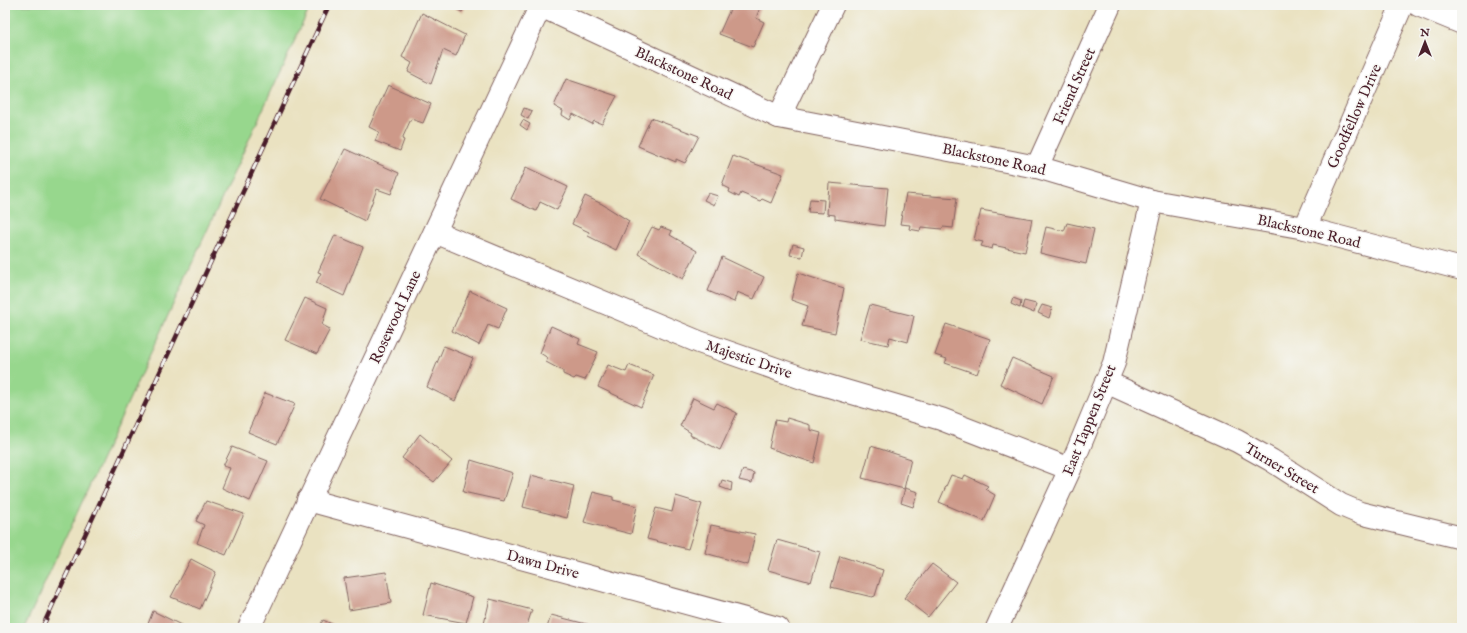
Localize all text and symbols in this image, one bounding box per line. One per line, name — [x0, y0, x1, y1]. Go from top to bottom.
north arrow — [1405, 22, 1445, 62]
text: N — [1419, 26, 1430, 40]
street label: Blackstone Road — [632, 43, 736, 105]
street label: Friend Street — [1049, 45, 1100, 128]
street label: Goodfellow Drive — [1323, 61, 1386, 171]
street label: Blackstone Road — [940, 139, 1048, 180]
street label: Blackstone Road — [1255, 210, 1363, 253]
street label: Rosewood Lane — [366, 267, 425, 367]
street label: Majestic Drive — [703, 336, 795, 383]
street label: East Tappen Street — [1058, 362, 1120, 479]
street label: Turner Street — [1241, 439, 1323, 498]
street label: Dawn Drive — [504, 546, 581, 583]

